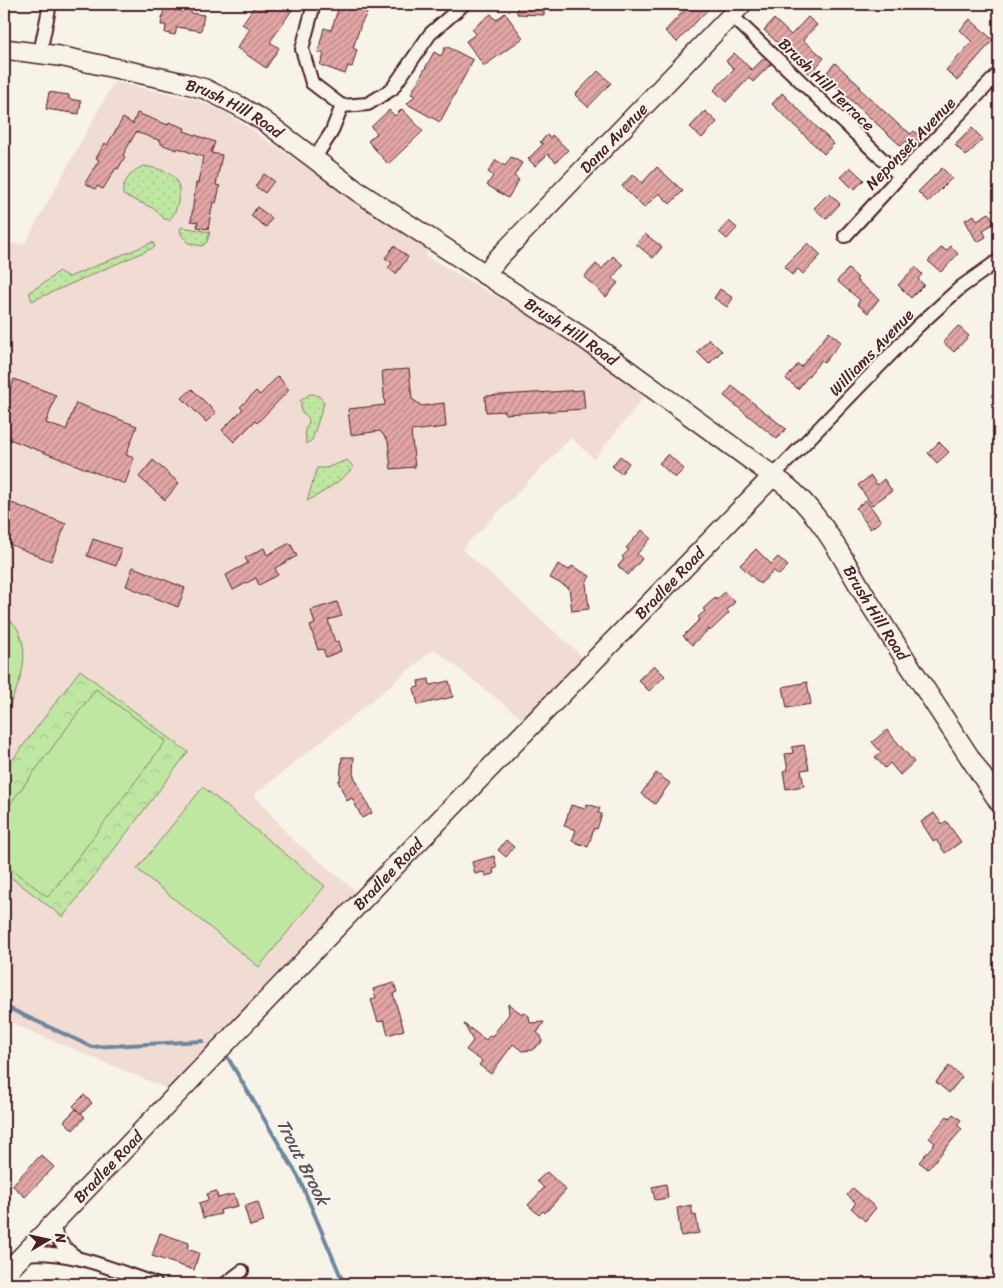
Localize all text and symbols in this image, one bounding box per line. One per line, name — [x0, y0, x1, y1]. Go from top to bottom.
street label: Brush Hill Terrace — [771, 30, 882, 138]
street label: Brush Hill Road — [182, 70, 291, 147]
street label: Neponset Avenue — [858, 90, 963, 197]
street label: Dana Avenue — [572, 96, 655, 181]
street label: Brush Hill Road — [518, 289, 626, 375]
street label: Williams Avenue — [822, 301, 921, 403]
street label: Bradlee Road — [627, 539, 713, 627]
street label: Brush Hill Road — [835, 560, 918, 668]
street label: Bradlee Road — [346, 830, 431, 918]
water label: Trout Brook — [267, 1113, 340, 1213]
street label: Bradlee Road — [66, 1122, 151, 1210]
north arrow — [22, 1216, 72, 1266]
text: N — [47, 1230, 73, 1245]

